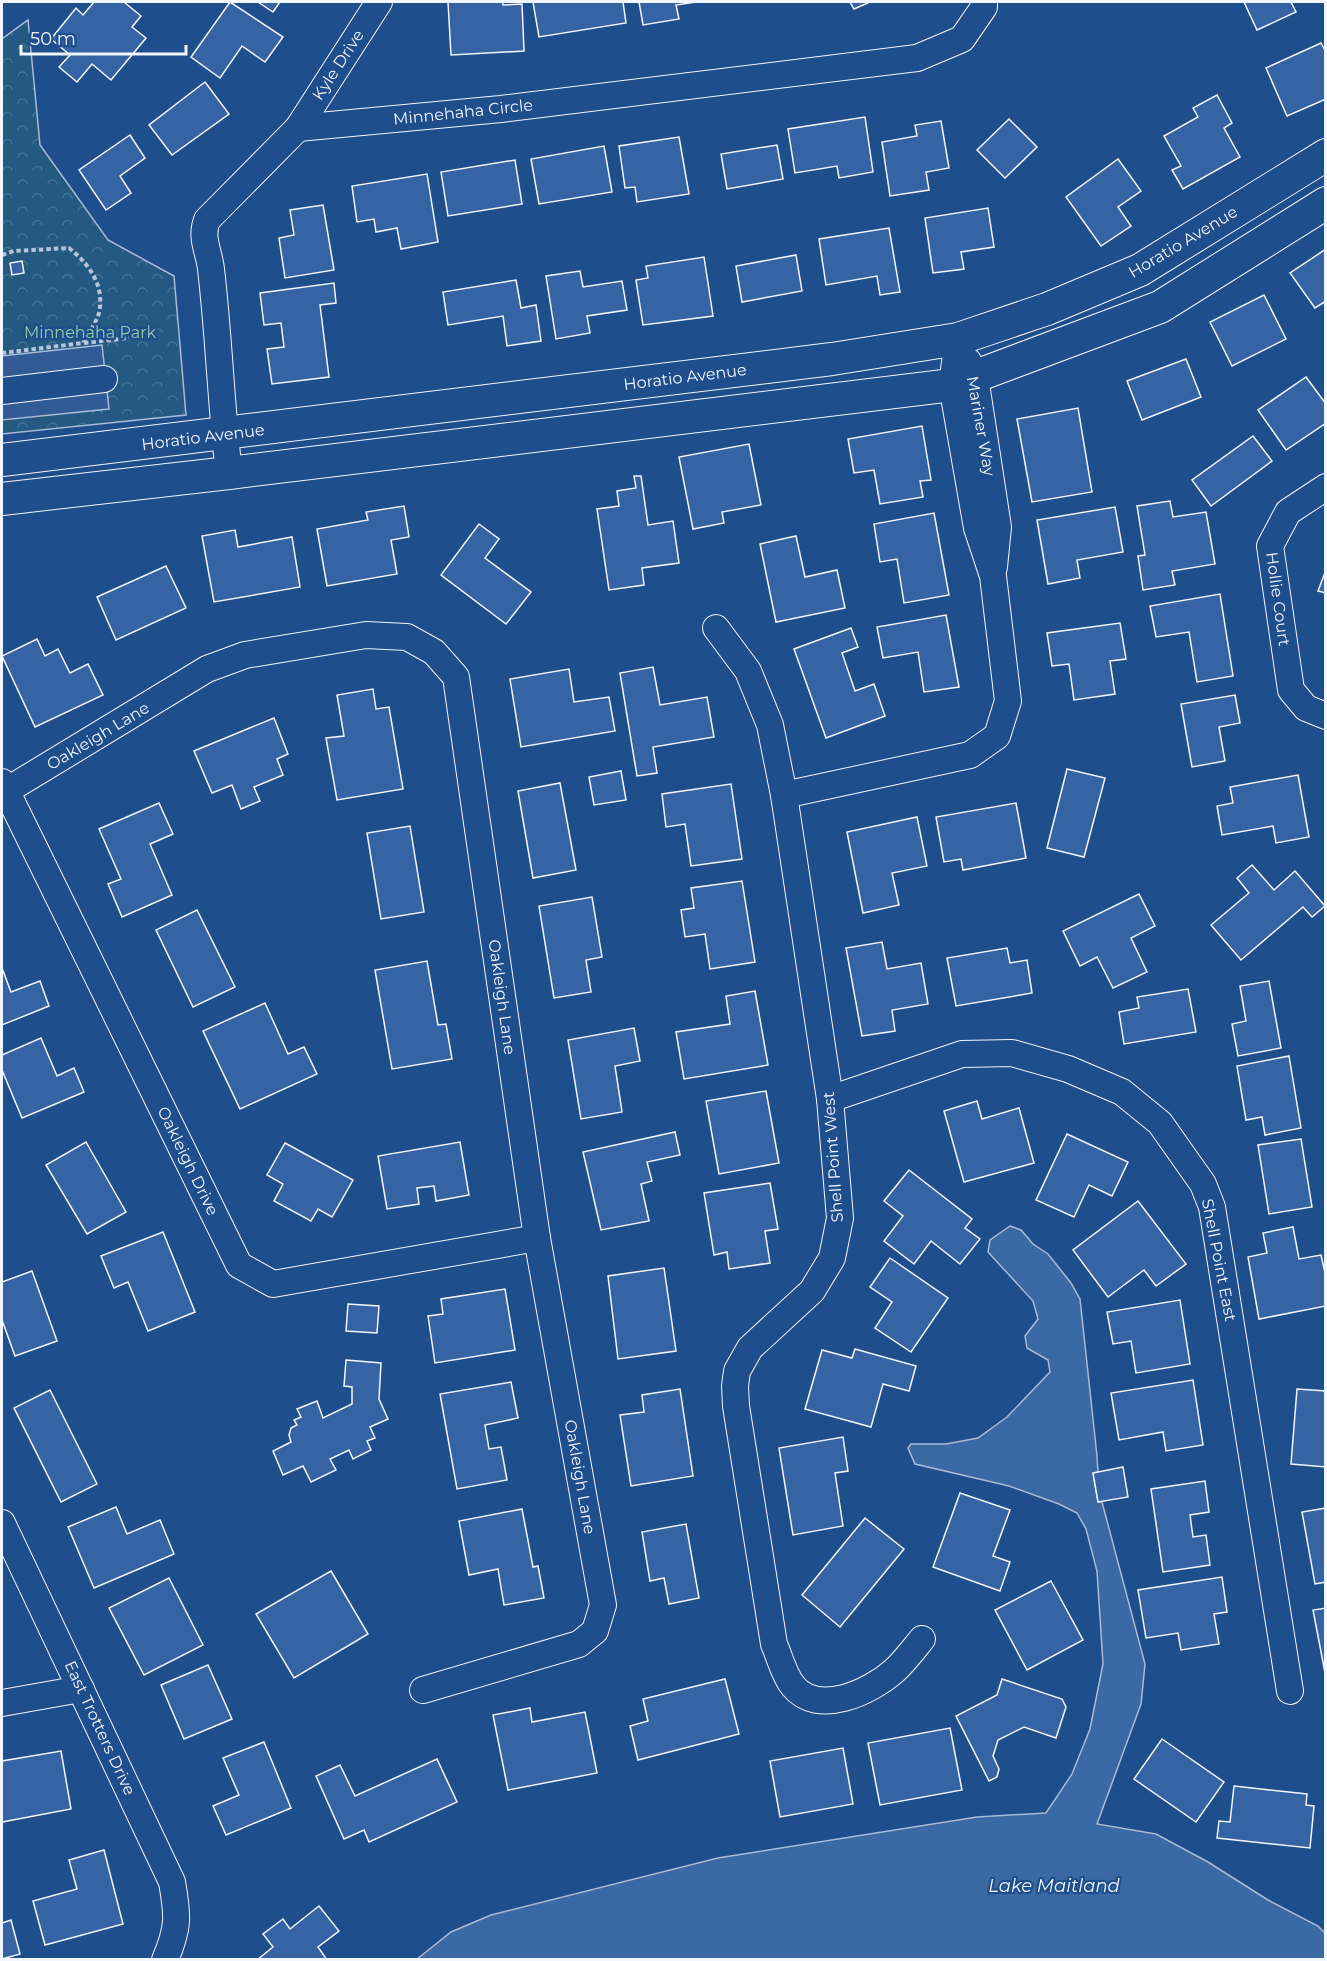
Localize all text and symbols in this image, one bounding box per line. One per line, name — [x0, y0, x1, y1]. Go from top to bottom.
scale bar — [21, 18, 186, 56]
street label: Kyle Drive — [308, 26, 368, 104]
text: 50 m — [30, 28, 76, 50]
street label: Minnehaha Circle — [392, 95, 534, 129]
street label: Horatio Avenue — [1125, 202, 1241, 282]
park label: Minnehaha Park — [24, 323, 156, 342]
street label: Horatio Avenue — [622, 360, 748, 394]
street label: Mariner Way — [963, 375, 999, 478]
street label: Horatio Avenue — [140, 420, 266, 454]
street label: Hollie Court — [1262, 551, 1294, 648]
street label: Oakleigh Lane — [43, 698, 153, 774]
street label: Oakleigh Lane — [485, 938, 519, 1056]
street label: Shell Point West — [819, 1090, 847, 1223]
street label: Oakleigh Drive — [153, 1104, 223, 1218]
street label: Shell Point East — [1198, 1197, 1240, 1323]
street label: Oakleigh Lane — [561, 1418, 599, 1536]
street label: East Trotters Drive — [61, 1658, 139, 1798]
water label: Lake Maitland — [988, 1875, 1121, 1897]

